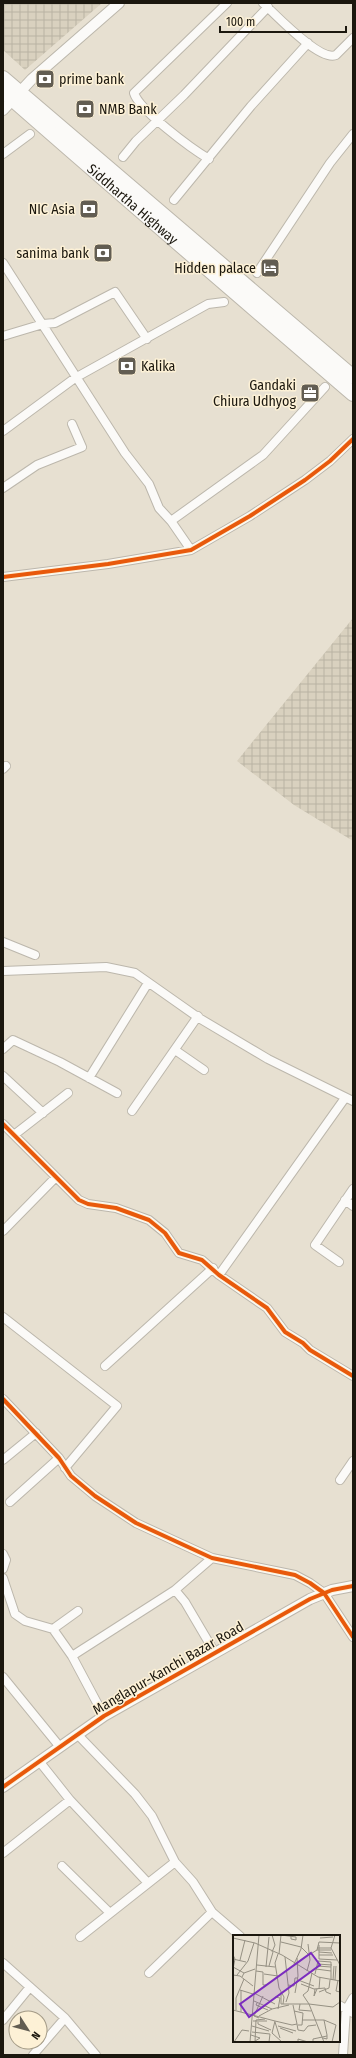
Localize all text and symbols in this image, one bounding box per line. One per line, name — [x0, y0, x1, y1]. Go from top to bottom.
scale bar — [220, 8, 346, 34]
text: 100 m — [226, 15, 255, 29]
bank icon: prime bank — [34, 68, 56, 90]
place label: prime bank — [59, 71, 124, 88]
bank icon: NMB Bank — [74, 98, 96, 120]
place label: NMB Bank — [99, 101, 157, 118]
street label: Siddhartha Highway — [83, 160, 182, 249]
bank icon: NIC Asia — [78, 198, 100, 220]
place label: NIC Asia — [29, 201, 75, 218]
bank icon: sanima bank — [92, 242, 114, 264]
place label: sanima bank — [16, 245, 89, 262]
hotel icon: Hidden palace — [259, 257, 281, 279]
place label: Hidden palace — [174, 260, 256, 277]
bank icon: Kalika — [116, 355, 138, 377]
place label: Kalika — [141, 358, 176, 375]
place label: Gandaki Chiura Udhyog — [213, 377, 296, 410]
office icon: Gandaki Chiura Udhyog — [299, 382, 321, 404]
street label: Manglapur-Kanchi Bazar Road — [90, 1618, 247, 1719]
inset map — [233, 1935, 340, 2042]
north arrow — [8, 2010, 48, 2050]
text: N — [28, 2029, 43, 2042]

